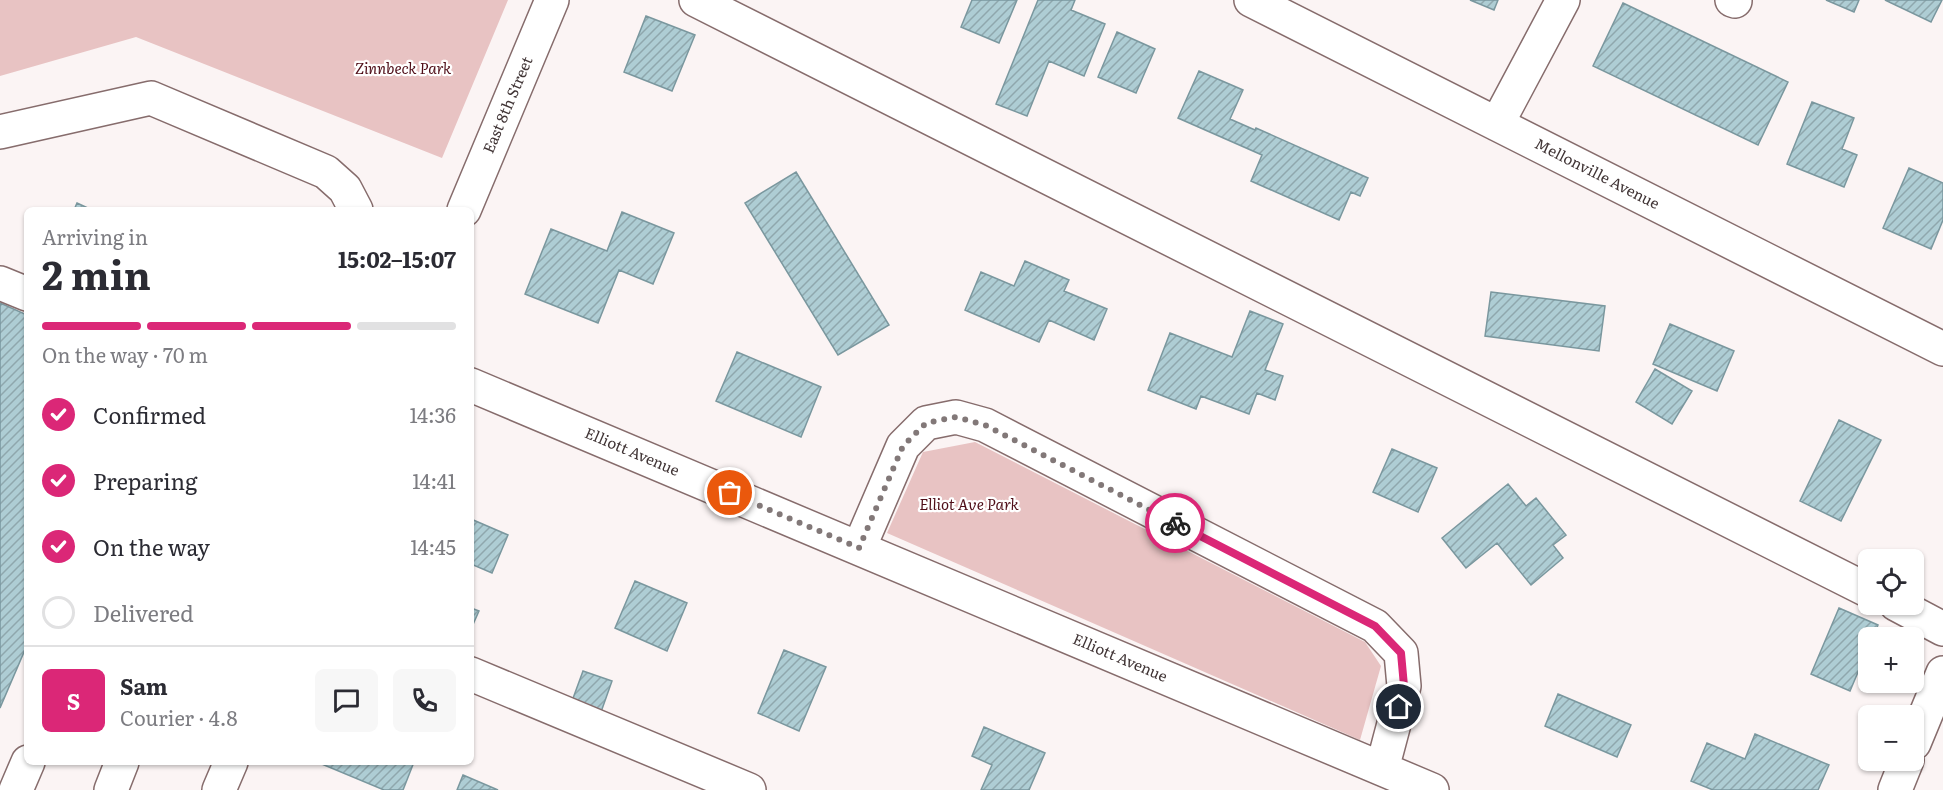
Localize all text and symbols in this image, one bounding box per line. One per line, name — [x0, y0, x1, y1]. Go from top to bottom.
street label: East 8th Street — [476, 52, 537, 156]
park label: Zinnbeck Park — [355, 56, 452, 79]
street label: Mellonville Avenue — [1531, 131, 1664, 214]
text: Arriving in — [42, 221, 148, 251]
text: 15:02–15:07 — [338, 242, 456, 275]
text: 2 min — [42, 244, 151, 302]
text: On the way · 70 m — [42, 339, 208, 369]
icon: check — [42, 398, 75, 431]
text: Confirmed — [93, 398, 206, 431]
text: 14:36 — [410, 399, 456, 429]
street label: Elliott Avenue — [582, 420, 684, 481]
icon: check — [42, 464, 75, 497]
text: Preparing — [93, 464, 197, 497]
text: 14:41 — [412, 465, 456, 495]
pin — [704, 467, 755, 518]
icon: bag — [713, 476, 746, 509]
park label: Elliot Ave Park — [919, 492, 1020, 515]
courier — [1145, 493, 1205, 553]
icon: bike — [1159, 507, 1192, 540]
icon: check — [42, 530, 75, 563]
text: On the way — [93, 530, 210, 563]
text: 14:45 — [410, 531, 456, 561]
map controls — [1858, 549, 1924, 771]
button: locate — [1858, 549, 1924, 615]
text: Delivered — [93, 596, 194, 629]
street label: Elliott Avenue — [1070, 626, 1172, 687]
button: + — [1858, 627, 1924, 693]
text: Sam — [120, 669, 168, 702]
button: chat — [315, 669, 378, 732]
button: phone — [393, 669, 456, 732]
pin — [1373, 681, 1424, 732]
text: S — [67, 684, 80, 717]
icon: home — [1382, 690, 1415, 723]
text: Courier · 4.8 — [120, 702, 237, 732]
button: − — [1858, 705, 1924, 771]

